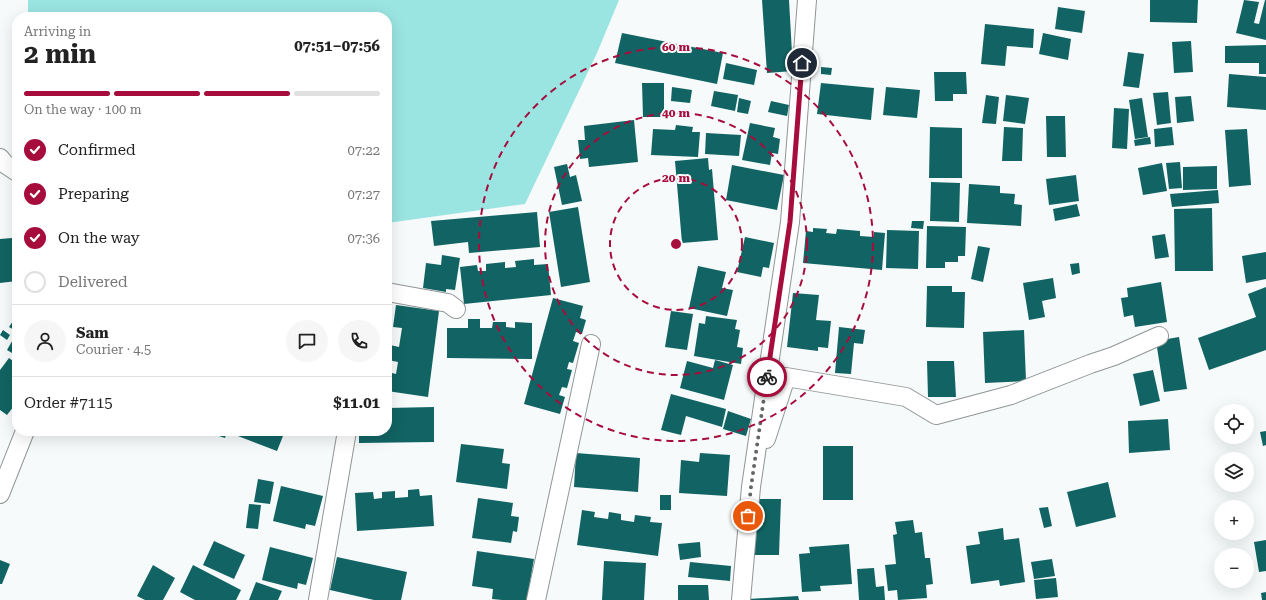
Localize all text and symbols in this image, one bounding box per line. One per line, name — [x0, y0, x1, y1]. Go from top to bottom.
text: Arriving in — [24, 24, 91, 39]
text: 07:51–07:56 — [294, 37, 380, 55]
text: 2 min — [24, 39, 96, 69]
text: 60 m — [662, 40, 690, 54]
pin — [785, 46, 819, 80]
icon: home — [791, 52, 813, 74]
text: On the way · 100 m — [24, 102, 141, 117]
text: 40 m — [662, 106, 690, 120]
icon: check — [24, 139, 46, 161]
text: Confirmed — [58, 141, 136, 159]
text: 07:22 — [348, 143, 380, 158]
text: 20 m — [662, 171, 690, 185]
icon: check — [24, 183, 46, 205]
text: Preparing — [58, 185, 129, 203]
text: 07:27 — [348, 187, 380, 202]
icon: check — [24, 227, 46, 249]
text: On the way — [58, 229, 140, 247]
text: 07:36 — [348, 231, 380, 246]
centre of rings — [669, 237, 683, 251]
text: Delivered — [58, 273, 128, 291]
button: person — [24, 320, 66, 362]
button: chat — [286, 320, 328, 362]
button: phone — [338, 320, 380, 362]
text: Sam — [76, 324, 109, 342]
text: Courier · 4.5 — [76, 342, 151, 357]
courier — [747, 357, 787, 397]
icon: bike — [756, 366, 778, 388]
text: Order #7115 — [24, 394, 113, 412]
text: $11.01 — [333, 394, 380, 412]
map controls — [1214, 404, 1254, 588]
button: locate — [1214, 404, 1254, 444]
button: layers — [1214, 452, 1254, 492]
pin — [731, 499, 765, 533]
button: + — [1214, 500, 1254, 540]
icon: bag — [737, 505, 759, 527]
button: − — [1214, 548, 1254, 588]

